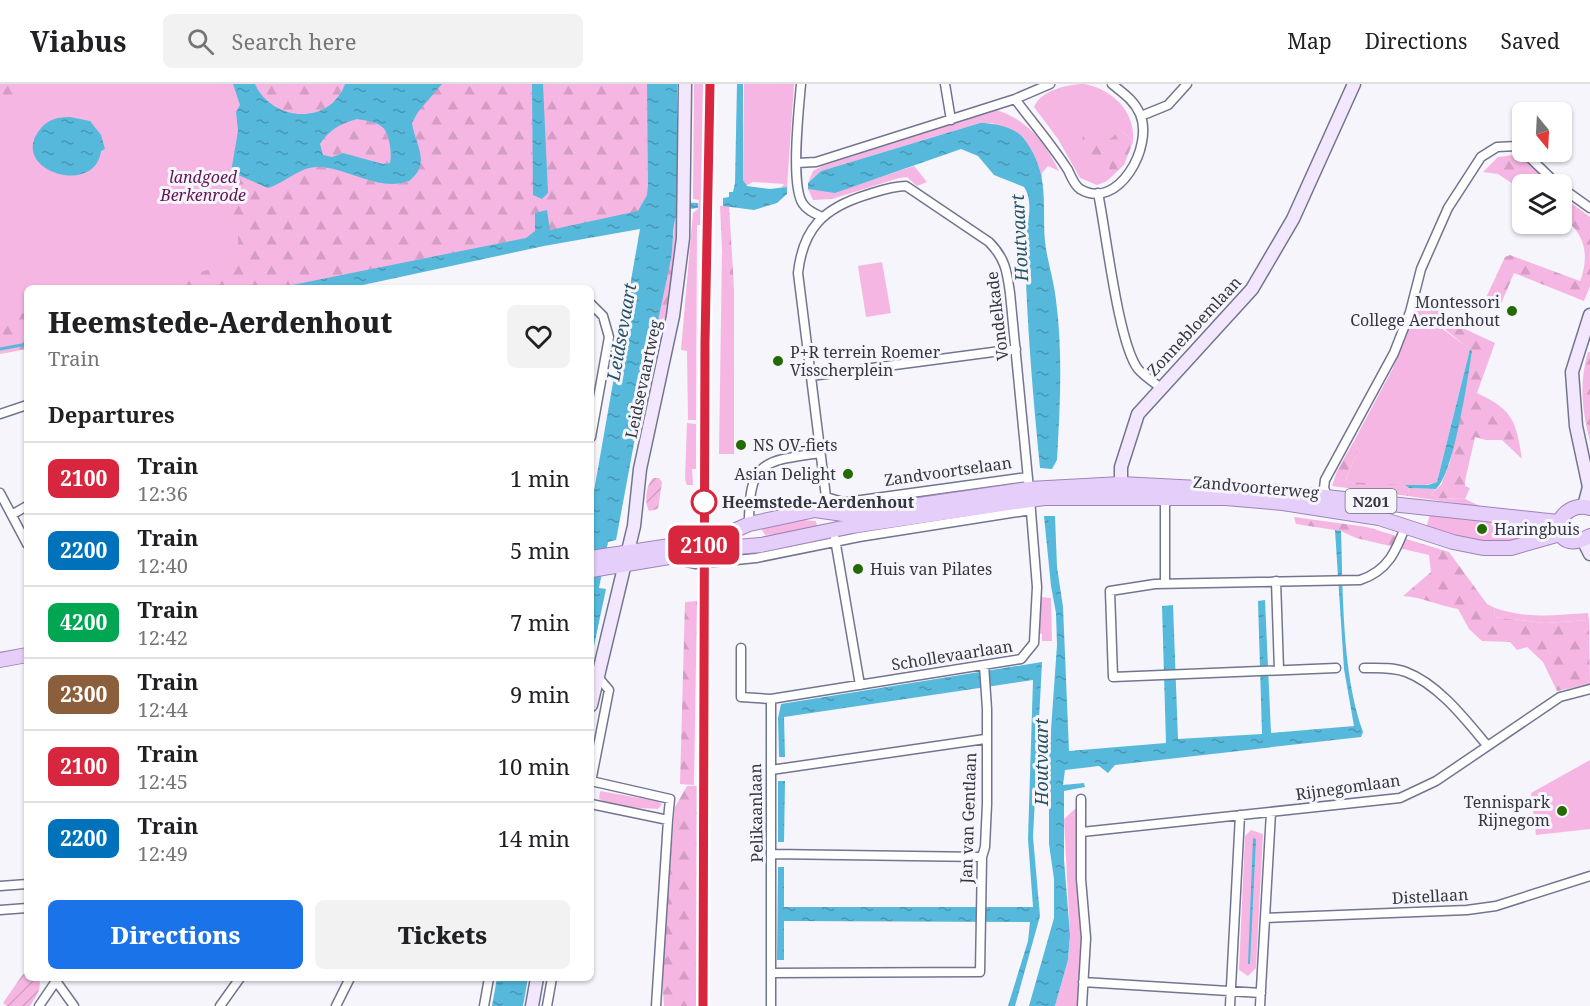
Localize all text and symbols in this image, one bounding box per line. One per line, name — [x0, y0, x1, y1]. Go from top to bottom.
search box — [163, 14, 583, 68]
text: Viabus — [30, 22, 127, 60]
icon: search — [184, 25, 217, 58]
text: Search here — [232, 26, 356, 56]
text: Map — [1287, 27, 1332, 55]
text: Directions — [1365, 27, 1467, 55]
text: Saved — [1500, 27, 1560, 55]
north arrow — [1512, 102, 1572, 162]
map controls — [1512, 102, 1572, 234]
park label: landgoed Berkenrode — [159, 166, 246, 206]
button: layers — [1512, 174, 1572, 234]
water label: Houtvaart — [1005, 193, 1033, 283]
street label: Vondelkade — [981, 270, 1013, 362]
street label: Zonnebloemlaan — [1142, 271, 1246, 381]
water label: Leidsevaart — [600, 281, 641, 384]
place label: Montessori College Aerdenhout — [1350, 291, 1500, 331]
text: Heemstede-Aerdenhout — [48, 303, 392, 341]
marker: Montessori College Aerdenhout — [1505, 304, 1519, 318]
button: heart — [507, 305, 570, 368]
street label: Leidsevaartweg — [620, 317, 666, 440]
place label: P+R terrein Roemer Visscherplein — [790, 341, 941, 381]
text: Train — [48, 345, 100, 372]
marker: P+R terrein Roemer Visscherplein — [771, 354, 785, 368]
text: Departures — [48, 399, 175, 429]
place label: NS OV-fiets — [753, 434, 837, 456]
marker: NS OV-fiets — [734, 438, 748, 452]
text: Train — [137, 450, 199, 480]
street label: Zandvoortselaan — [883, 451, 1013, 491]
text: 1 min — [510, 463, 570, 493]
place label: Asian Delight — [734, 463, 836, 485]
text: 2100 — [60, 464, 107, 492]
marker: Asian Delight — [841, 467, 855, 481]
street label: Zandvoorterweg — [1192, 471, 1320, 504]
text: 12:36 — [137, 480, 188, 507]
marker: Heemstede-Aerdenhout — [691, 489, 717, 515]
road number: N201 — [1346, 489, 1396, 513]
place label: Heemstede-Aerdenhout — [722, 491, 915, 513]
place label: Haringbuis — [1494, 518, 1580, 540]
text: Train — [137, 522, 199, 552]
marker: Haringbuis — [1475, 522, 1489, 536]
line badge: 2100 — [662, 526, 746, 564]
text: 2100 — [680, 531, 728, 559]
text: 5 min — [510, 535, 570, 565]
text: 2200 — [60, 536, 107, 564]
text: 12:40 — [137, 552, 188, 579]
place label: Huis van Pilates — [870, 558, 992, 580]
marker: Huis van Pilates — [851, 562, 865, 576]
text: Train — [137, 594, 199, 624]
text: 7 min — [510, 607, 570, 637]
text: 4200 — [60, 608, 107, 636]
text: 12:42 — [137, 624, 188, 651]
street label: Schollevaarlaan — [890, 635, 1014, 675]
text: Train — [137, 666, 199, 696]
text: 9 min — [510, 679, 570, 709]
text: 2300 — [60, 680, 107, 708]
text: 12:44 — [137, 696, 188, 723]
water label: Houtvaart — [1029, 718, 1053, 807]
text: Train — [137, 738, 199, 768]
text: 10 min — [498, 751, 570, 781]
text: 2100 — [60, 752, 107, 780]
street label: Jan van Gentlaan — [955, 752, 981, 885]
street label: Pelikaanlaan — [744, 763, 768, 863]
text: 12:45 — [137, 768, 188, 795]
street label: Rijnegomlaan — [1294, 769, 1402, 805]
place label: Tennispark Rijnegom — [1464, 791, 1551, 831]
marker: Tennispark Rijnegom — [1555, 804, 1569, 818]
text: Train — [137, 810, 199, 840]
text: 14 min — [498, 823, 570, 853]
text: 2200 — [60, 824, 107, 852]
text: 12:49 — [137, 840, 188, 867]
street label: Distellaan — [1391, 883, 1469, 909]
button: Directions — [48, 900, 303, 969]
button: Tickets — [315, 900, 570, 969]

